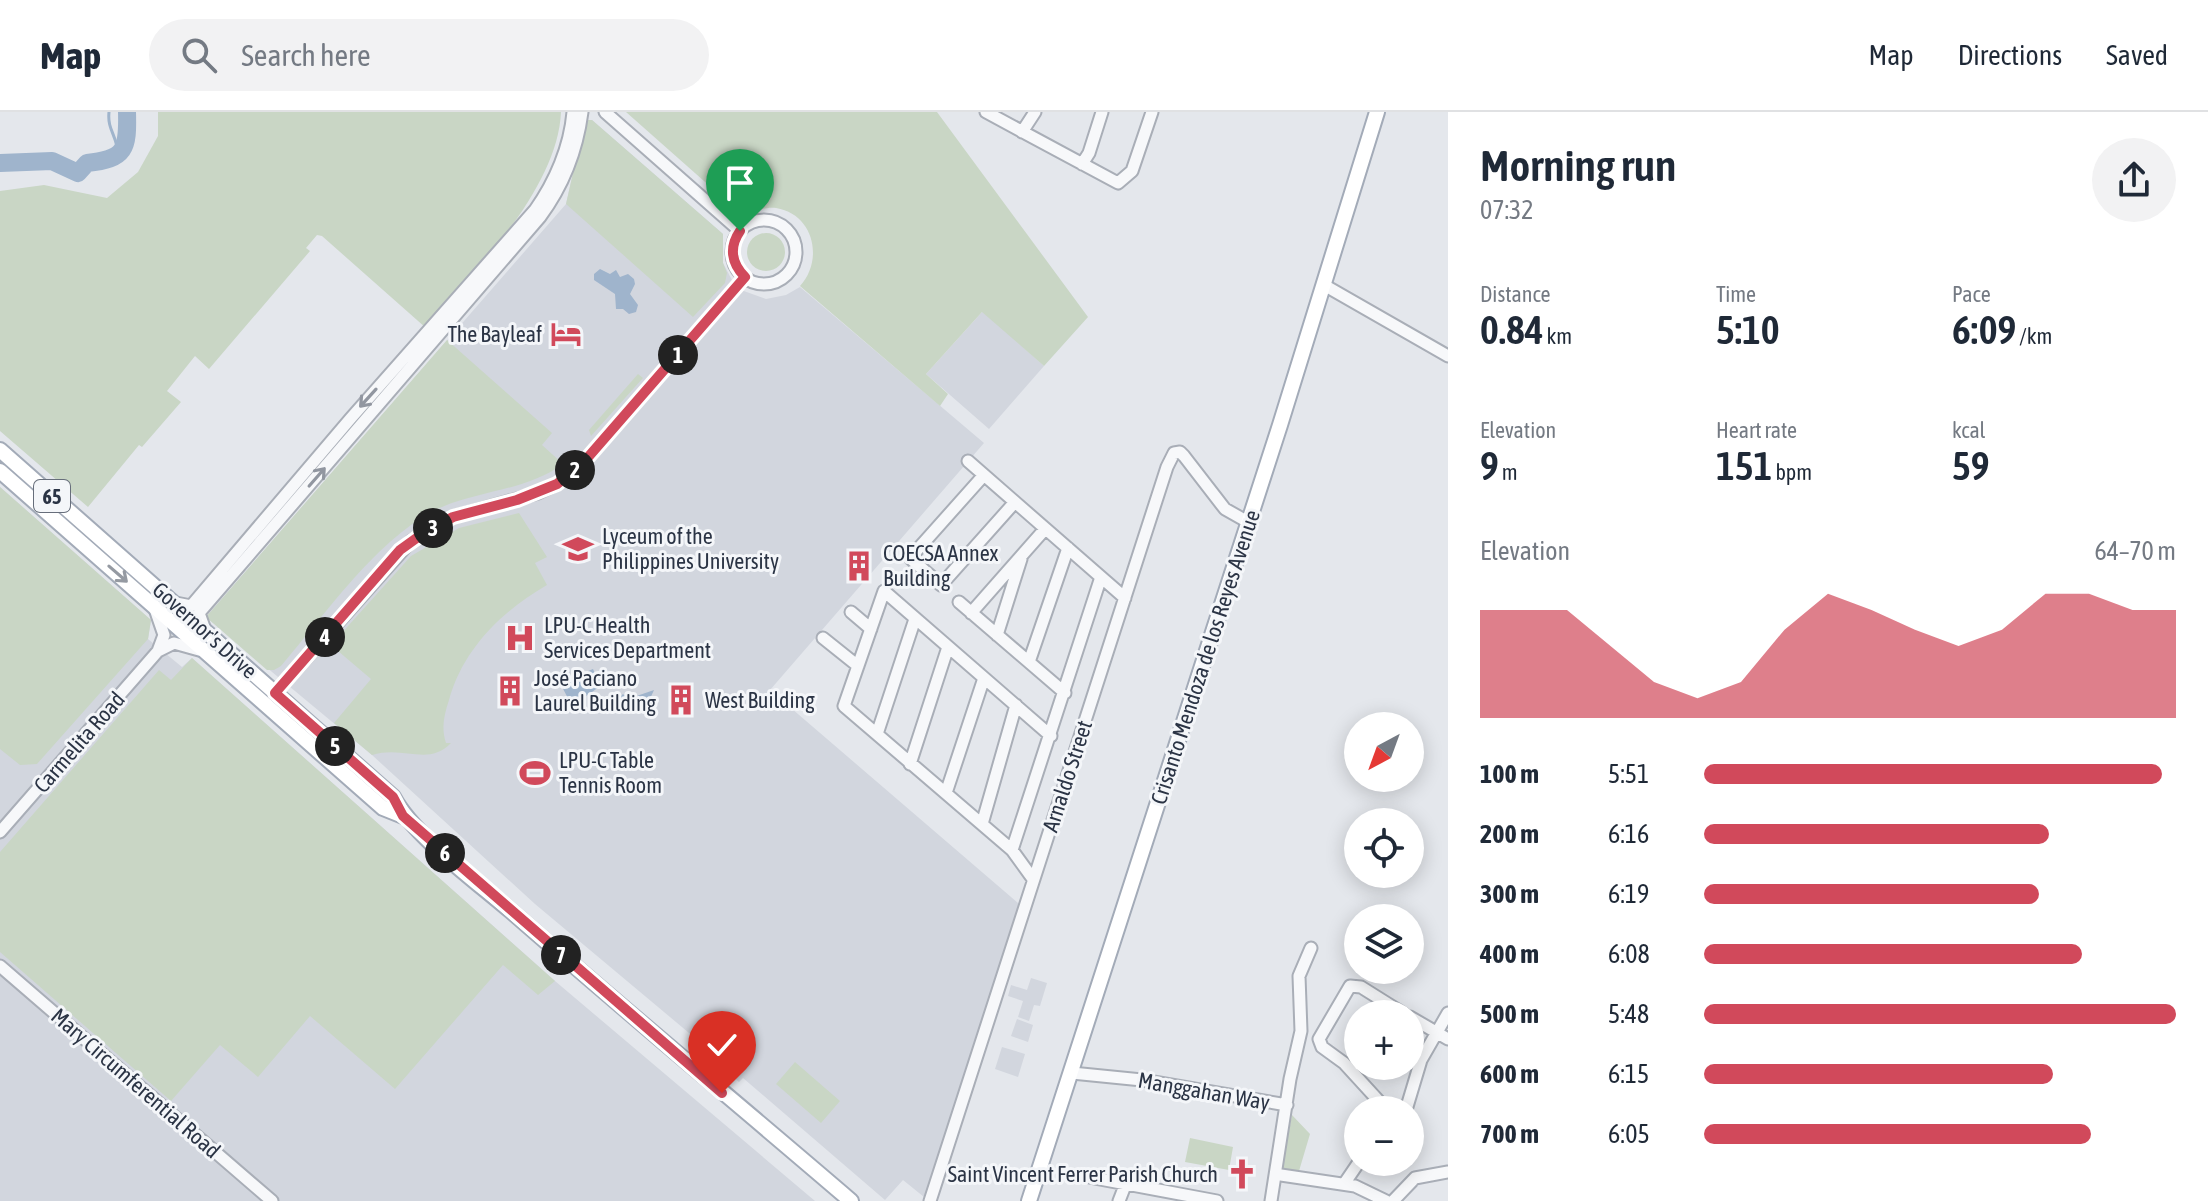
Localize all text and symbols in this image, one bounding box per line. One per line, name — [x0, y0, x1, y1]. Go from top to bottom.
search box — [149, 19, 709, 91]
icon: search — [177, 33, 221, 77]
text: Map — [40, 34, 101, 77]
text: Search here — [241, 38, 371, 72]
text: Map — [1869, 39, 1914, 71]
text: Directions — [1958, 39, 2062, 71]
text: Saved — [2106, 39, 2168, 71]
button: share — [2092, 138, 2176, 222]
text: Morning run — [1480, 140, 1676, 190]
pin — [706, 149, 774, 231]
icon: arrive — [718, 161, 762, 205]
text: 07:32 — [1480, 195, 1534, 225]
text: Distance — [1480, 281, 1551, 307]
text: Time — [1716, 281, 1756, 307]
text: Pace — [1952, 281, 1991, 307]
text: 0.84 — [1480, 307, 1544, 352]
text: 5:10 — [1716, 307, 1780, 352]
text: 6:09 — [1952, 307, 2016, 352]
hotel icon: The Bayleaf — [549, 317, 583, 351]
place label: The Bayleaf — [447, 321, 542, 347]
text: km — [1544, 323, 1572, 349]
text: /km — [2016, 323, 2052, 349]
pin: 1 — [658, 335, 698, 375]
text: 1 — [673, 342, 683, 368]
one-way arrow — [360, 388, 378, 408]
text: Elevation — [1480, 417, 1556, 443]
text: Heart rate — [1716, 417, 1797, 443]
text: kcal — [1952, 417, 1985, 443]
text: 9 — [1480, 443, 1499, 488]
text: 151 — [1716, 443, 1772, 488]
text: 59 — [1952, 443, 1990, 488]
pin: 2 — [555, 450, 595, 490]
text: 2 — [570, 457, 580, 483]
text: m — [1499, 459, 1518, 485]
text: bpm — [1772, 459, 1812, 485]
one-way arrow — [308, 467, 326, 487]
road number: 65 — [34, 480, 70, 512]
street label: Crisanto Mendoza de los Reyes Avenue — [1145, 506, 1265, 808]
pin: 3 — [413, 508, 453, 548]
text: 3 — [428, 515, 438, 541]
place label: Lyceum of the Philippines University — [602, 523, 779, 574]
school or university icon: Lyceum of the Philippines University — [561, 532, 595, 566]
text: Elevation — [1480, 536, 1570, 566]
text: 64–70 m — [2094, 536, 2176, 566]
place label: COECSA Annex Building — [883, 540, 999, 591]
building icon: COECSA Annex Building — [842, 549, 876, 583]
one-way arrow — [107, 565, 127, 583]
street label: Governor's Drive — [147, 576, 263, 684]
place label: LPU-C Health Services Department — [544, 612, 711, 663]
pin: 4 — [305, 617, 345, 657]
hospital icon: LPU-C Health Services Department — [503, 621, 537, 655]
text: 4 — [320, 624, 330, 650]
place label: José Paciano Laurel Building — [534, 665, 657, 716]
building icon: José Paciano Laurel Building — [493, 674, 527, 708]
building icon: West Building — [664, 683, 698, 717]
street label: Carmelita Road — [28, 686, 130, 798]
place label: West Building — [705, 687, 815, 713]
north arrow — [1344, 712, 1424, 792]
map controls — [1344, 712, 1424, 1176]
street label: Arnaldo Street — [1037, 717, 1097, 835]
pin: 5 — [315, 726, 355, 766]
text: 5 — [330, 733, 340, 759]
place label: LPU-C Table Tennis Room — [559, 747, 662, 798]
sports icon: LPU-C Table Tennis Room — [518, 756, 552, 790]
text: 100 m — [1480, 759, 1539, 789]
text: 5:51 — [1608, 759, 1649, 789]
button: locate — [1344, 808, 1424, 888]
text: 200 m — [1480, 819, 1539, 849]
text: 6:16 — [1608, 819, 1649, 849]
pin: 6 — [425, 833, 465, 873]
text: 6 — [440, 840, 450, 866]
text: 300 m — [1480, 879, 1539, 909]
text: 6:19 — [1608, 879, 1649, 909]
button: layers — [1344, 904, 1424, 984]
pin: 7 — [541, 935, 581, 975]
text: 400 m — [1480, 939, 1539, 969]
text: 6:08 — [1608, 939, 1650, 969]
text: 7 — [556, 942, 566, 968]
text: 500 m — [1480, 999, 1539, 1029]
text: 5:48 — [1608, 999, 1649, 1029]
button: + — [1344, 1000, 1424, 1080]
street label: Mary Circumferential Road — [46, 1003, 226, 1163]
pin — [688, 1011, 756, 1093]
icon: check — [700, 1023, 744, 1067]
text: 600 m — [1480, 1059, 1539, 1089]
text: 6:15 — [1608, 1059, 1649, 1089]
street label: Manggahan Way — [1136, 1067, 1272, 1115]
button: − — [1344, 1096, 1424, 1176]
text: 700 m — [1480, 1119, 1539, 1149]
text: 6:05 — [1608, 1119, 1650, 1149]
church icon: Saint Vincent Ferrer Parish Church — [1225, 1157, 1259, 1191]
place label: Saint Vincent Ferrer Parish Church — [948, 1161, 1218, 1187]

